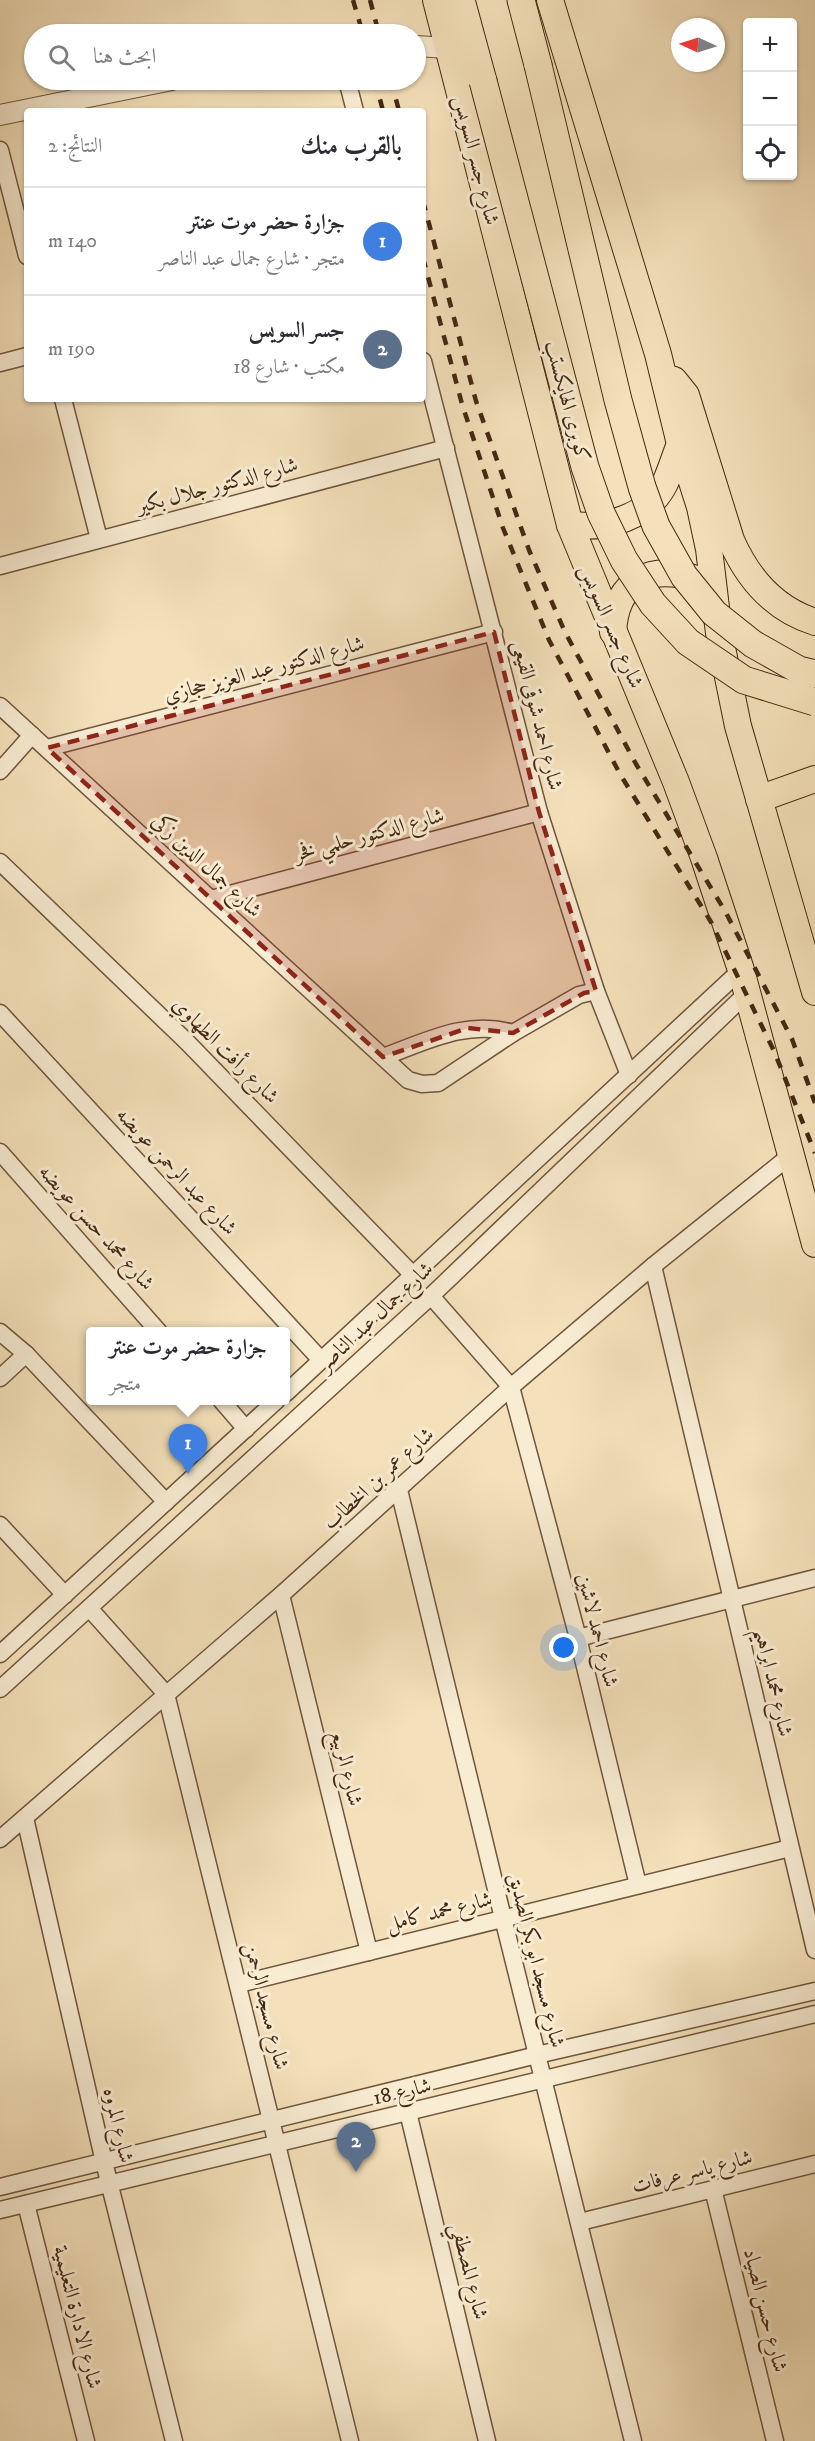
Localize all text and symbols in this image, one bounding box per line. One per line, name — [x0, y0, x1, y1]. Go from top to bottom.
north arrow — [671, 18, 725, 72]
map controls — [743, 18, 797, 180]
button: + — [743, 18, 797, 72]
search box — [24, 24, 426, 90]
icon: search — [45, 41, 78, 74]
text: ابحث هنا — [93, 43, 156, 70]
button: − — [743, 72, 797, 126]
street label: شارع جسر السويس — [443, 93, 505, 229]
button: locate — [743, 126, 797, 180]
text: بالقرب منك — [300, 130, 402, 163]
text: النتائج: 2 — [48, 134, 102, 159]
text: جزارة حضر موت عنتر — [188, 209, 345, 236]
text: 140 m — [48, 229, 97, 254]
text: 1 — [379, 229, 386, 254]
text: متجر · شارع جمال عبد الناصر — [158, 247, 345, 272]
text: جسر السويس — [249, 317, 345, 344]
text: 190 m — [48, 337, 95, 362]
text: 2 — [378, 337, 387, 362]
street label: كوبرى الهايكستب — [538, 338, 596, 465]
text: مكتب · شارع 18 — [233, 355, 345, 380]
street label: شارع الدكتور جلال بكير — [132, 452, 302, 524]
street label: شارع جسر السويس — [569, 560, 649, 694]
street label: شارع الدكتور عبد العزيز حجازي — [161, 631, 368, 713]
street label: شارع احمد شوقى القيعى — [502, 638, 568, 794]
street label: شارع الدكتور حلمي فخر — [290, 802, 449, 874]
street label: شارع جمال الدين زكي — [143, 807, 268, 926]
street label: شارع رأفت الطهاوي — [164, 990, 286, 1112]
street label: شارع عبد الرحمن عويضه — [107, 1102, 242, 1244]
street label: شارع محمد حسن عويضه — [30, 1159, 160, 1299]
street label: شارع جمال عبد الناصر — [311, 1256, 442, 1381]
popup — [86, 1327, 290, 1405]
text: جزارة حضر موت عنتر — [109, 1334, 267, 1361]
text: متجر — [109, 1372, 141, 1397]
street label: شارع عمر بن الخطاب — [317, 1422, 443, 1539]
pin: 1 — [168, 1424, 207, 1474]
street label: شارع احمد لاشين — [566, 1571, 624, 1691]
street label: شارع محمد ابراهيم — [741, 1625, 798, 1741]
your location — [549, 1633, 578, 1662]
street label: شارع الربيع — [319, 1728, 368, 1810]
street label: شارع مسجد ابو بكر الصديق — [498, 1870, 570, 2051]
street label: شارع محمد كامل — [383, 1886, 496, 1942]
street label: شارع مسجد الرحمن — [234, 1940, 294, 2073]
street label: شارع 18 — [370, 2073, 435, 2115]
street label: شارع المروه — [93, 2085, 139, 2166]
pin: 2 — [336, 2122, 376, 2172]
street label: شارع ياسر عرفات — [629, 2144, 756, 2203]
street label: شارع المصطفي — [439, 2220, 494, 2324]
street label: شارع الادارة التعليمية — [43, 2243, 107, 2393]
street label: شارع حسن الصياد — [733, 2246, 793, 2376]

